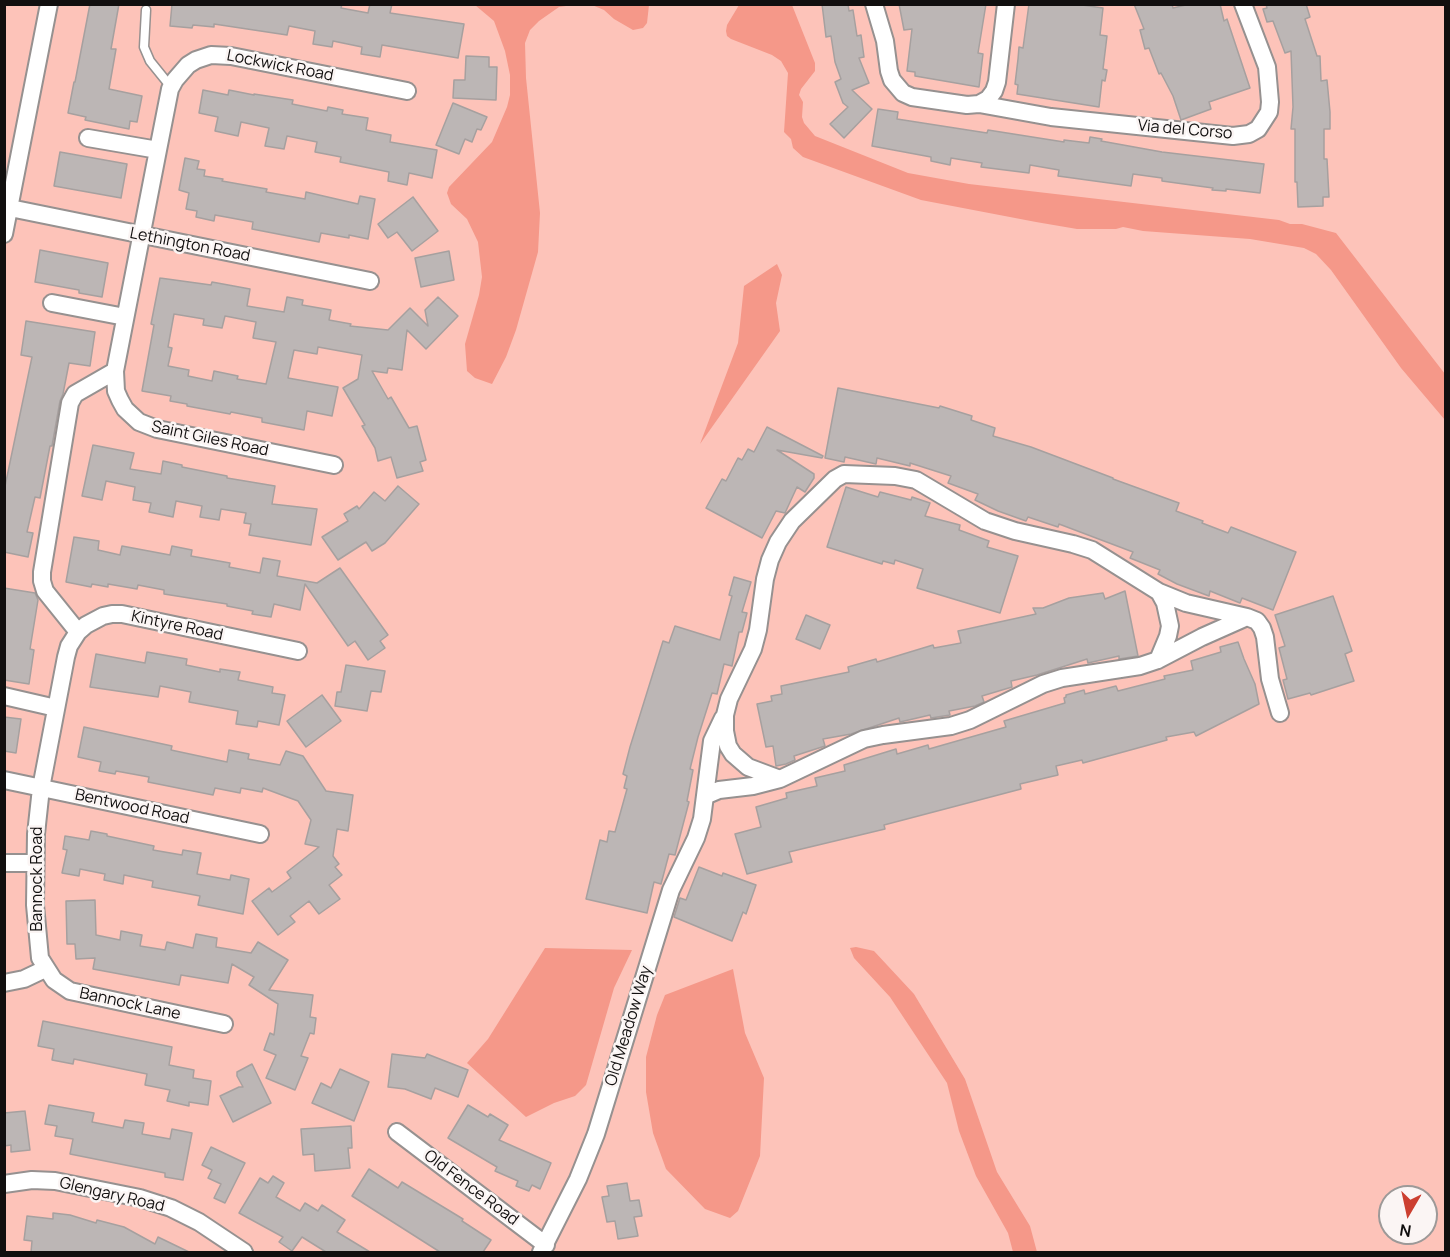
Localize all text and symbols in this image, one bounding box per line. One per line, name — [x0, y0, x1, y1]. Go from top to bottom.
street label: Lockwick Road — [225, 46, 335, 86]
street label: Via del Corso — [1137, 116, 1233, 144]
street label: Lethington Road — [128, 224, 252, 266]
street label: Saint Giles Road — [150, 417, 270, 461]
street label: Kintyre Road — [129, 607, 225, 645]
street label: Bentwood Road — [73, 786, 191, 828]
street label: Bannock Road — [28, 826, 48, 932]
street label: Old Meadow Way — [602, 964, 656, 1088]
street label: Bannock Lane — [78, 984, 182, 1024]
street label: Old Fence Road — [420, 1146, 522, 1230]
street label: Glengary Road — [58, 1174, 166, 1216]
north arrow — [1378, 1185, 1438, 1245]
text: N — [1398, 1219, 1413, 1243]

